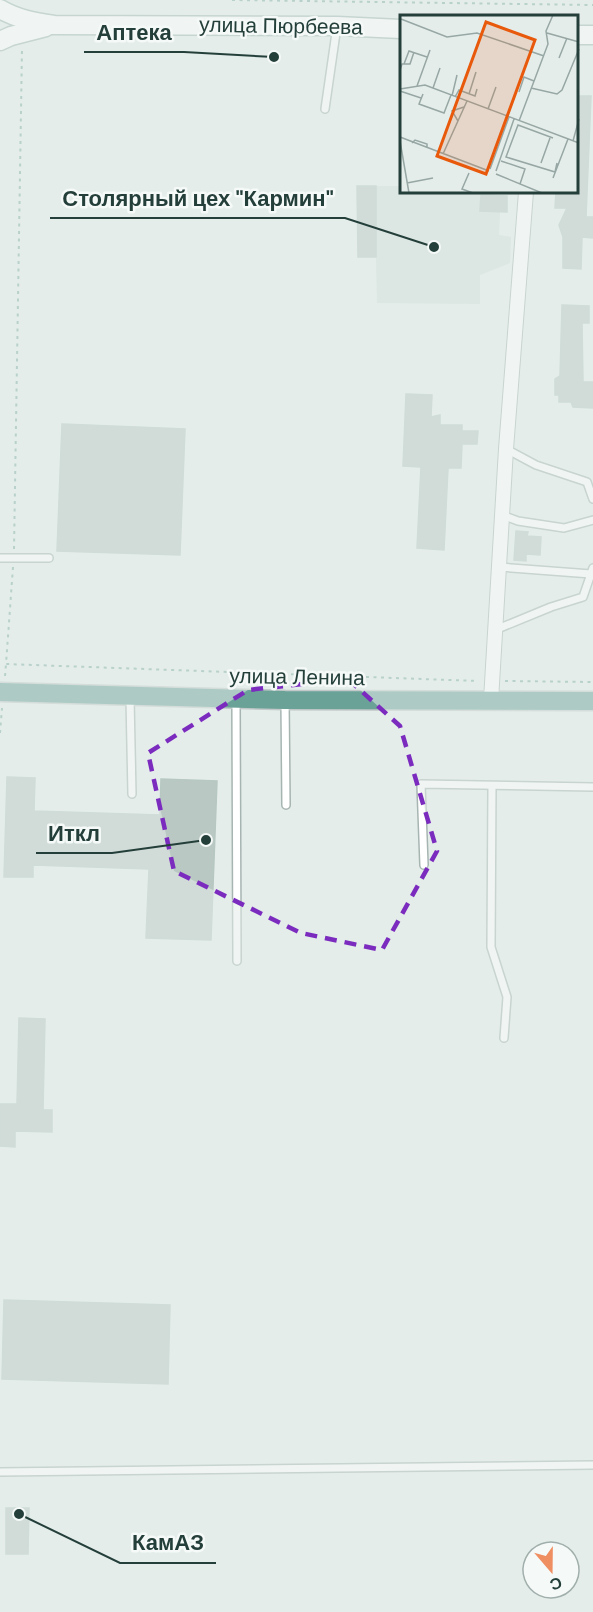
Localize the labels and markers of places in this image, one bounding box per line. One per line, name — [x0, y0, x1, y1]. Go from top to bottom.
callout: Аптека — [84, 12, 184, 52]
callout: Столярный цех "Кармин" — [50, 178, 345, 218]
callout: Иткл — [36, 813, 112, 853]
callout: КамАЗ — [120, 1523, 216, 1563]

